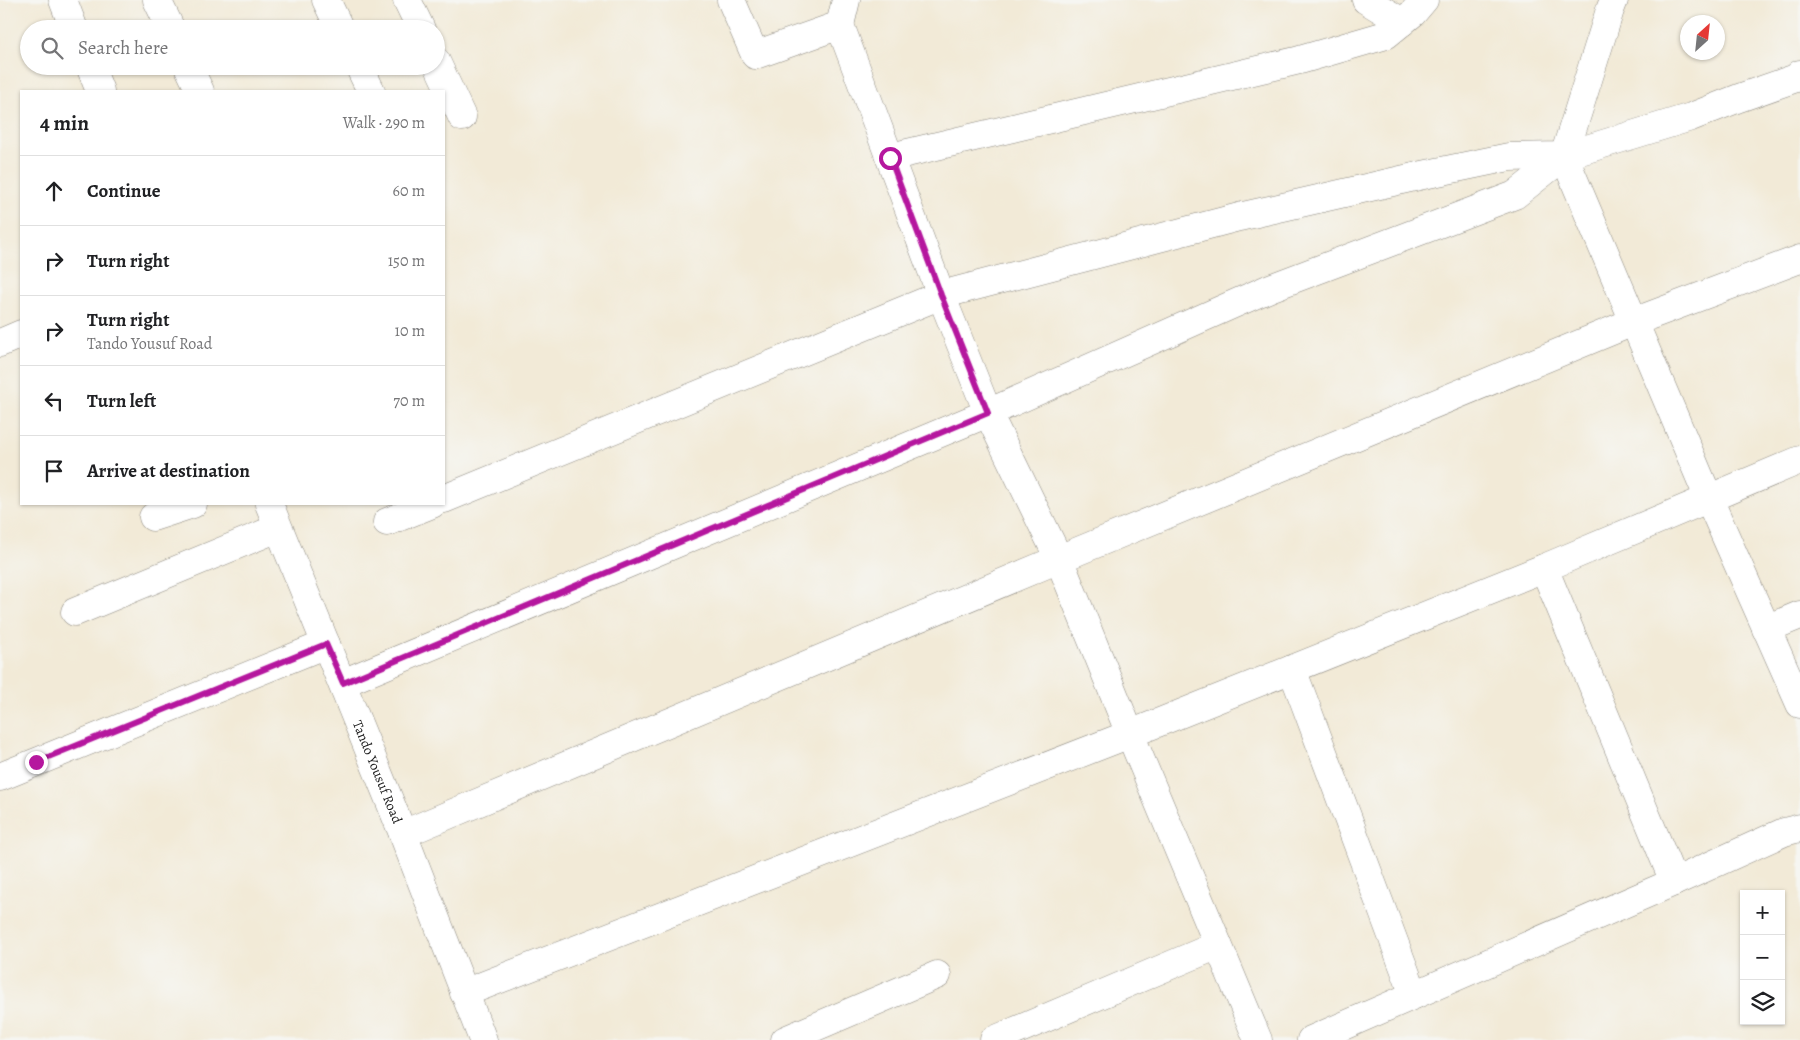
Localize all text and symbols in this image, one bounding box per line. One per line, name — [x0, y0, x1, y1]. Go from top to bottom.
north arrow — [1680, 15, 1725, 60]
search box — [20, 20, 445, 75]
icon: search — [38, 34, 66, 62]
text: Search here — [78, 35, 168, 61]
text: 4 min — [40, 109, 89, 137]
text: Walk · 290 m — [343, 112, 425, 134]
route start — [879, 147, 902, 170]
icon: ahead — [40, 177, 68, 205]
text: Continue — [87, 178, 161, 204]
text: 60 m — [393, 180, 425, 202]
icon: right — [40, 247, 68, 275]
text: Turn right — [87, 248, 169, 274]
text: 150 m — [388, 250, 425, 272]
text: Turn right — [87, 307, 169, 333]
icon: right — [40, 317, 68, 345]
text: 10 m — [395, 320, 425, 342]
text: Tando Yousuf Road — [87, 333, 212, 355]
icon: left — [40, 387, 68, 415]
text: Turn left — [87, 388, 156, 414]
text: 70 m — [393, 390, 425, 412]
icon: arrive — [40, 457, 68, 485]
text: Arrive at destination — [87, 458, 250, 484]
street label: Tando Yousuf Road — [348, 718, 407, 827]
route end — [25, 751, 48, 774]
map controls — [1740, 890, 1785, 1025]
button: + — [1740, 890, 1785, 935]
button: − — [1740, 935, 1785, 980]
button: layers — [1740, 980, 1785, 1025]

